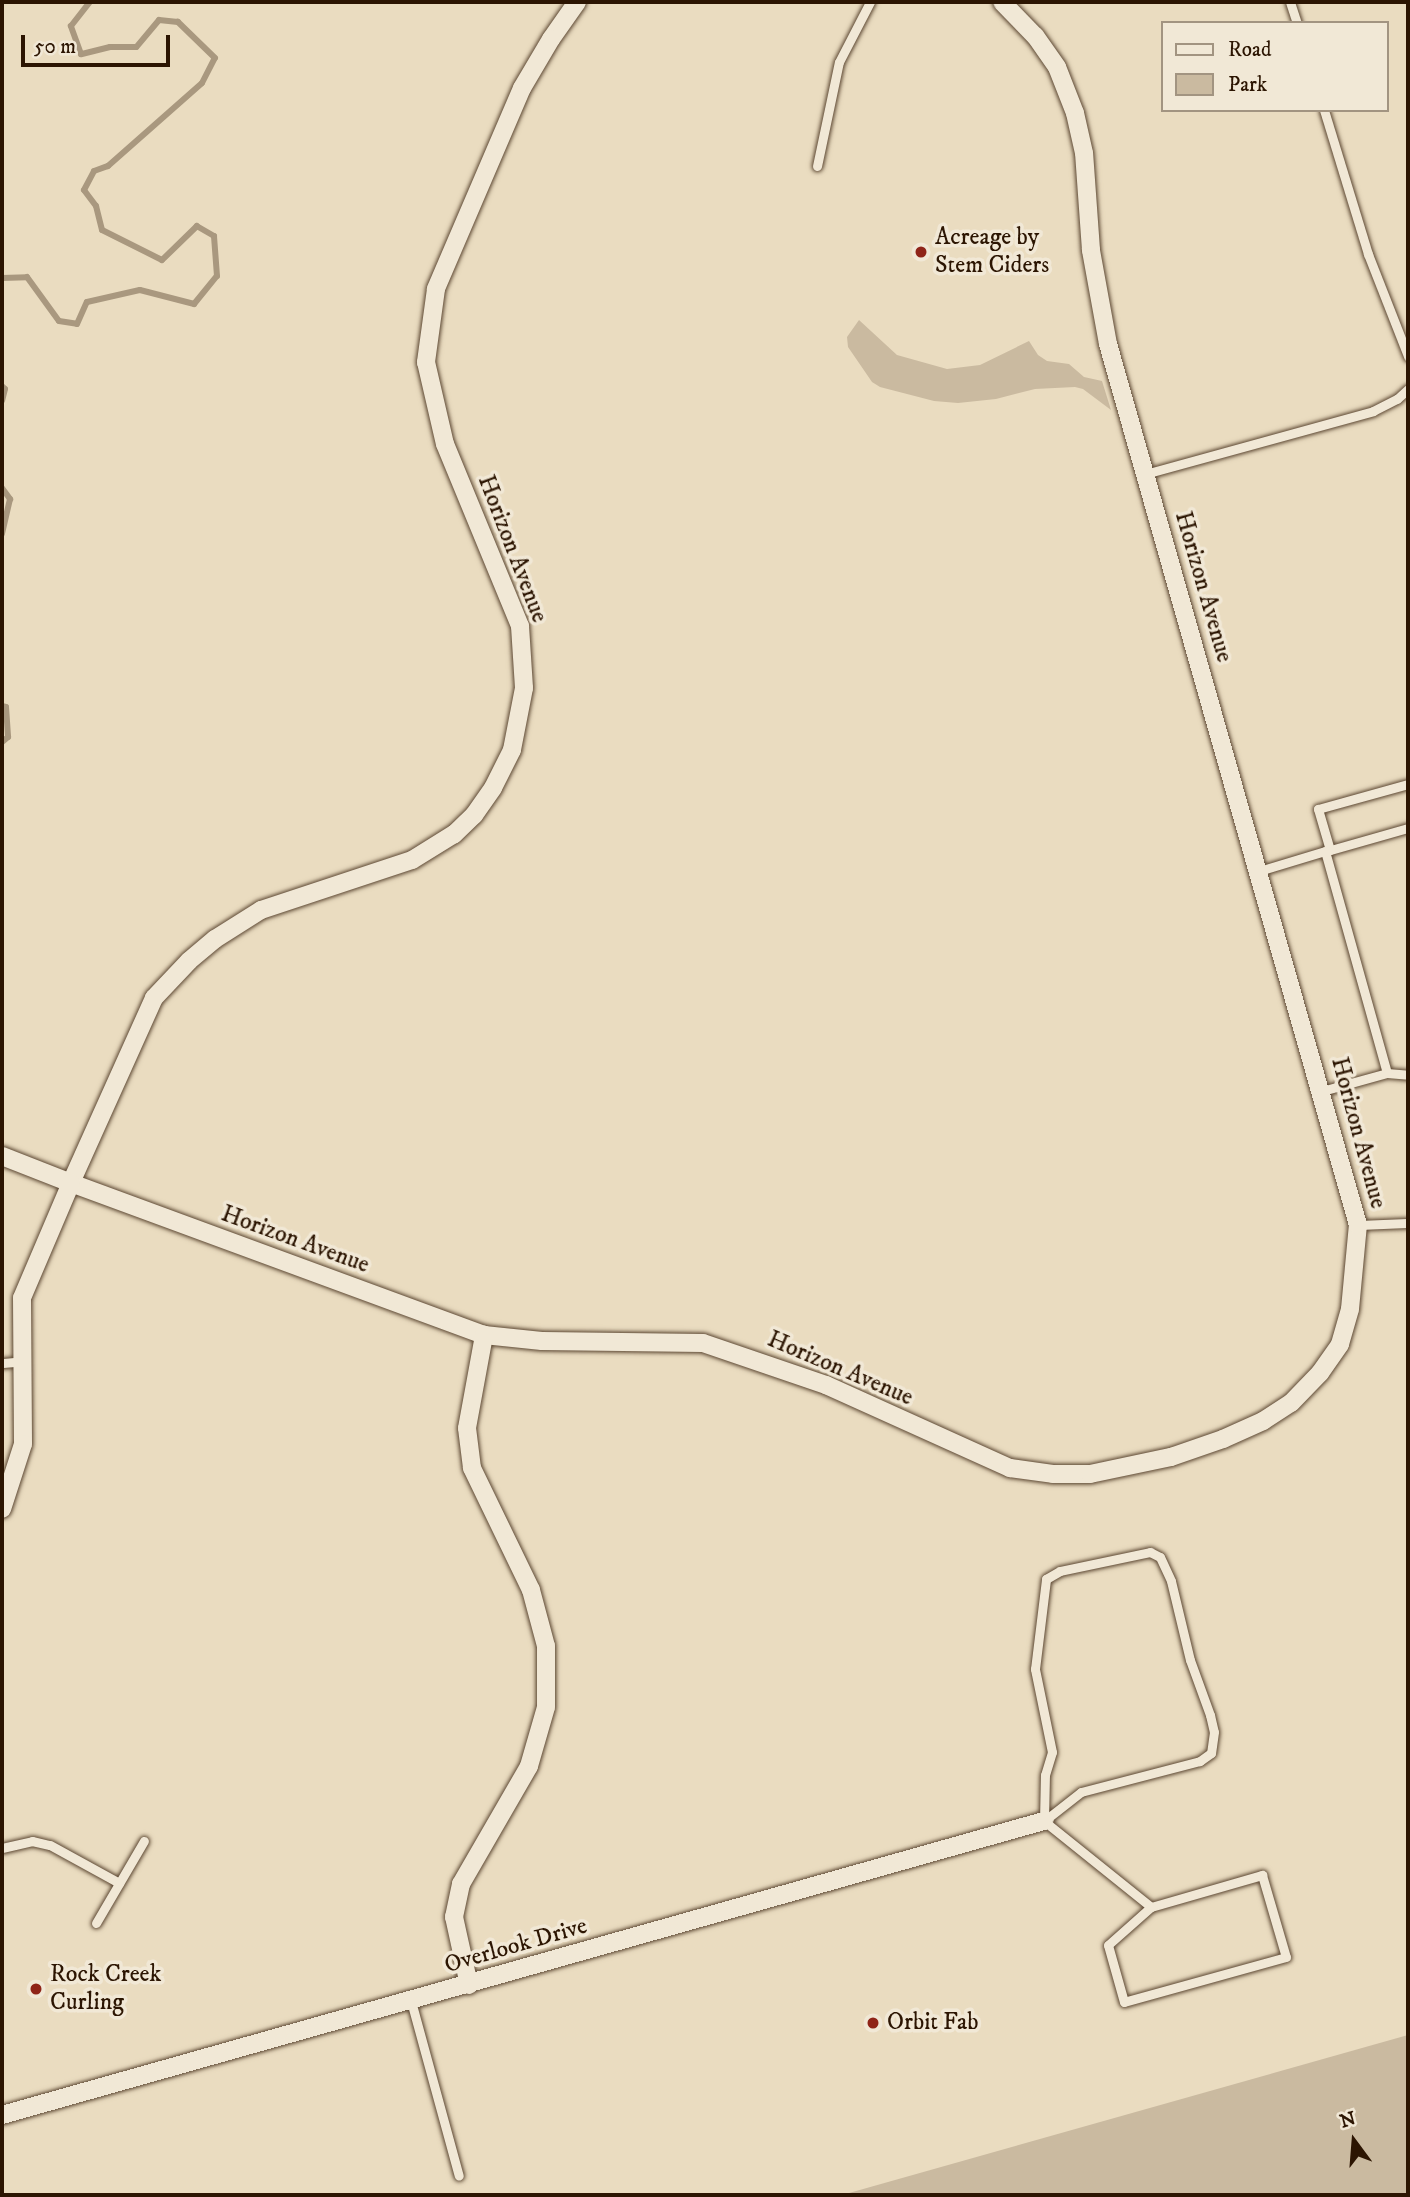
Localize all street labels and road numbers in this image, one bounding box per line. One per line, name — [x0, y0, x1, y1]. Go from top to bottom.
street label: Horizon Avenue — [471, 471, 553, 627]
street label: Horizon Avenue — [1168, 508, 1238, 666]
street label: Horizon Avenue — [1324, 1054, 1392, 1212]
street label: Horizon Avenue — [217, 1200, 373, 1280]
street label: Horizon Avenue — [763, 1325, 917, 1413]
street label: Overlook Drive — [441, 1912, 591, 1980]

